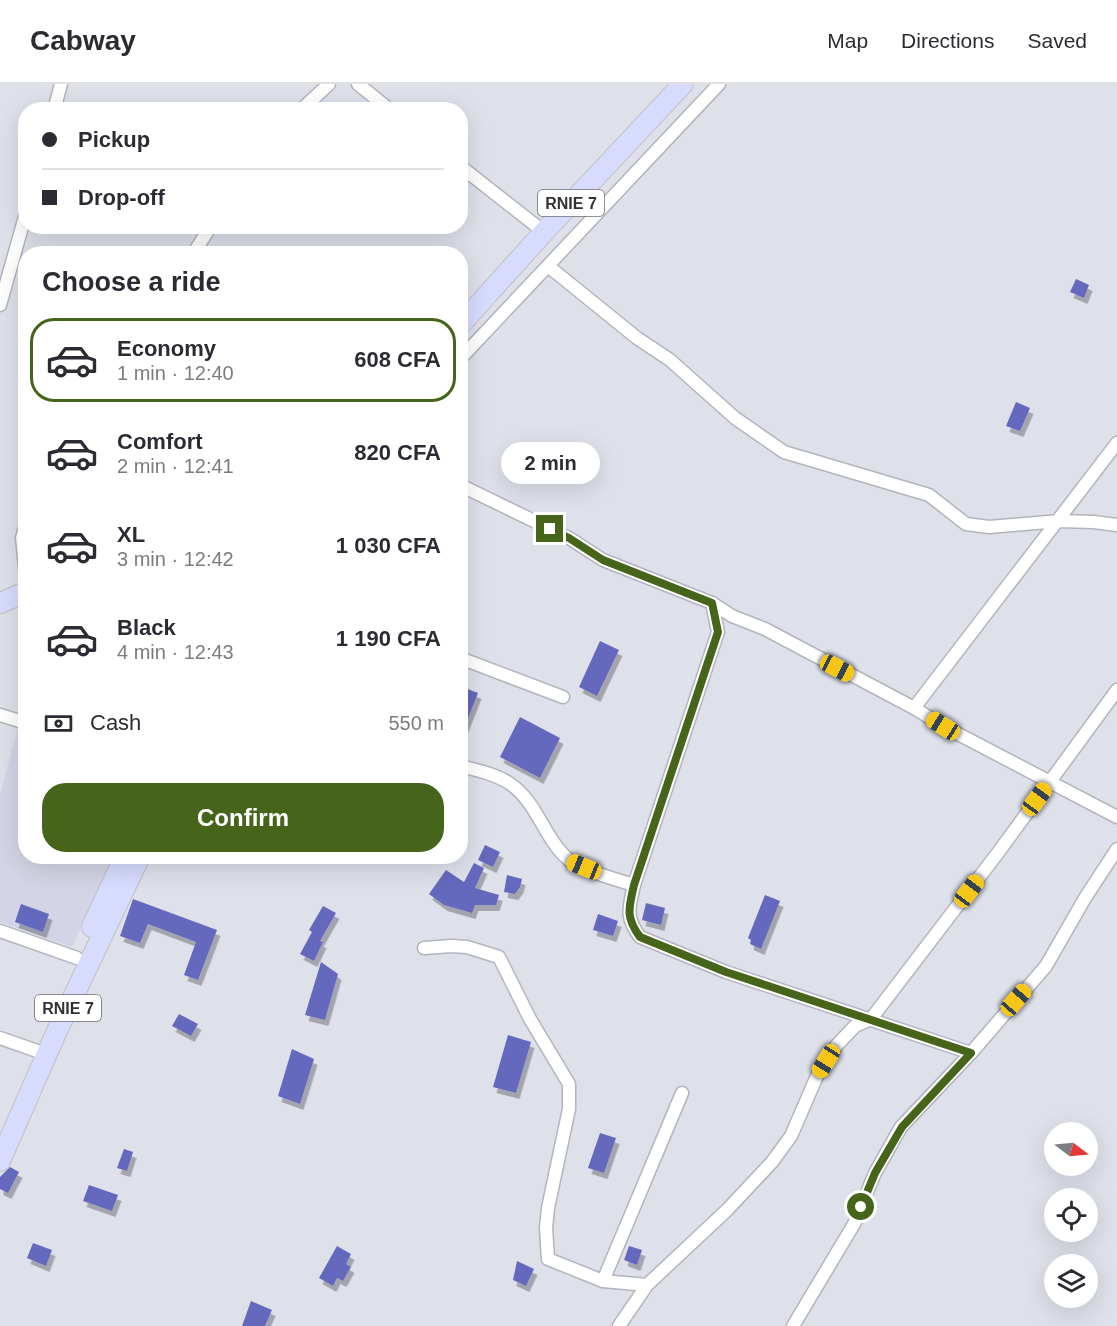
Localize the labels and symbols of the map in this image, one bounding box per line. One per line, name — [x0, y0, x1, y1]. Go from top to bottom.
road number: RNIE 7 — [538, 190, 604, 216]
callout: 2 min — [500, 442, 600, 484]
route end — [536, 515, 563, 542]
car — [817, 652, 857, 684]
car — [923, 709, 963, 743]
car — [1019, 779, 1055, 819]
car — [564, 852, 604, 882]
car — [951, 871, 987, 911]
car — [997, 981, 1035, 1019]
road number: RNIE 7 — [35, 995, 101, 1021]
car — [809, 1041, 843, 1081]
north arrow — [1044, 1122, 1098, 1176]
route start — [847, 1193, 874, 1220]

